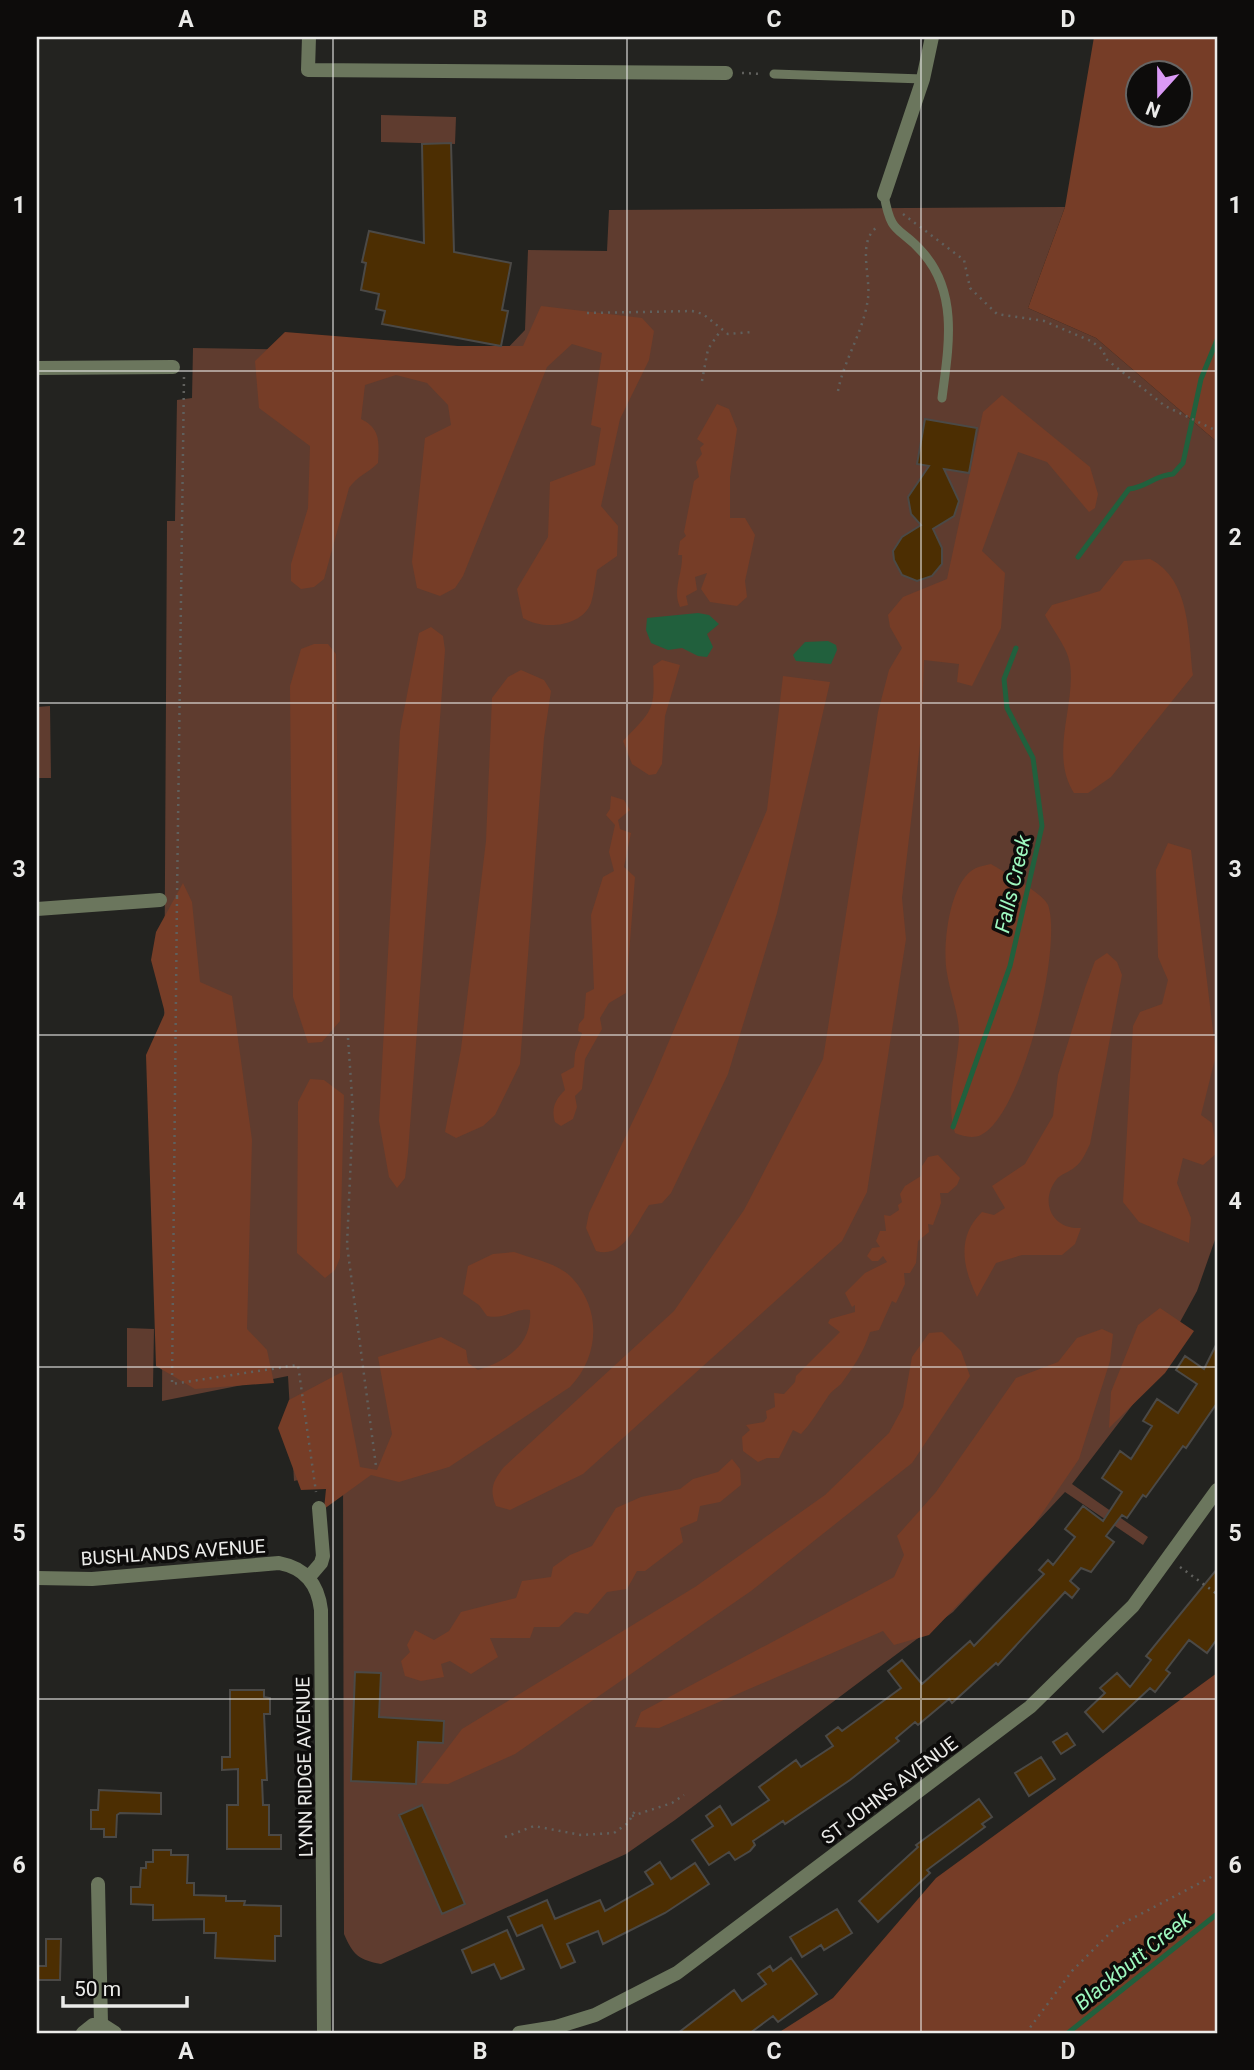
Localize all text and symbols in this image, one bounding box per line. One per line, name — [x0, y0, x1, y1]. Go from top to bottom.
text: A — [178, 6, 194, 33]
text: B — [473, 6, 487, 33]
text: C — [766, 6, 782, 33]
text: D — [1061, 6, 1075, 33]
north arrow — [1124, 60, 1194, 130]
text: N — [1143, 96, 1163, 123]
text: 1 — [12, 192, 26, 219]
text: 1 — [1228, 192, 1242, 219]
text: 2 — [12, 524, 26, 551]
text: 2 — [1228, 524, 1242, 551]
water label: Falls Creek — [990, 832, 1036, 935]
text: 3 — [12, 856, 26, 883]
text: 3 — [1228, 856, 1242, 883]
text: 4 — [12, 1188, 26, 1215]
text: 4 — [1228, 1188, 1242, 1215]
text: 5 — [12, 1520, 26, 1547]
text: 5 — [1228, 1520, 1242, 1547]
street label: BUSHLANDS AVENUE — [80, 1535, 266, 1570]
street label: LYNN RIDGE AVENUE — [291, 1677, 318, 1857]
street label: ST JOHNS AVENUE — [817, 1732, 962, 1849]
text: 6 — [12, 1852, 26, 1879]
text: 6 — [1228, 1852, 1242, 1879]
water label: Blackbutt Creek — [1070, 1906, 1197, 2015]
scale bar — [63, 1965, 187, 2009]
text: 50 m — [74, 1977, 121, 2001]
text: A — [178, 2038, 194, 2065]
text: B — [473, 2038, 487, 2065]
text: C — [766, 2038, 782, 2065]
text: D — [1061, 2038, 1075, 2065]

